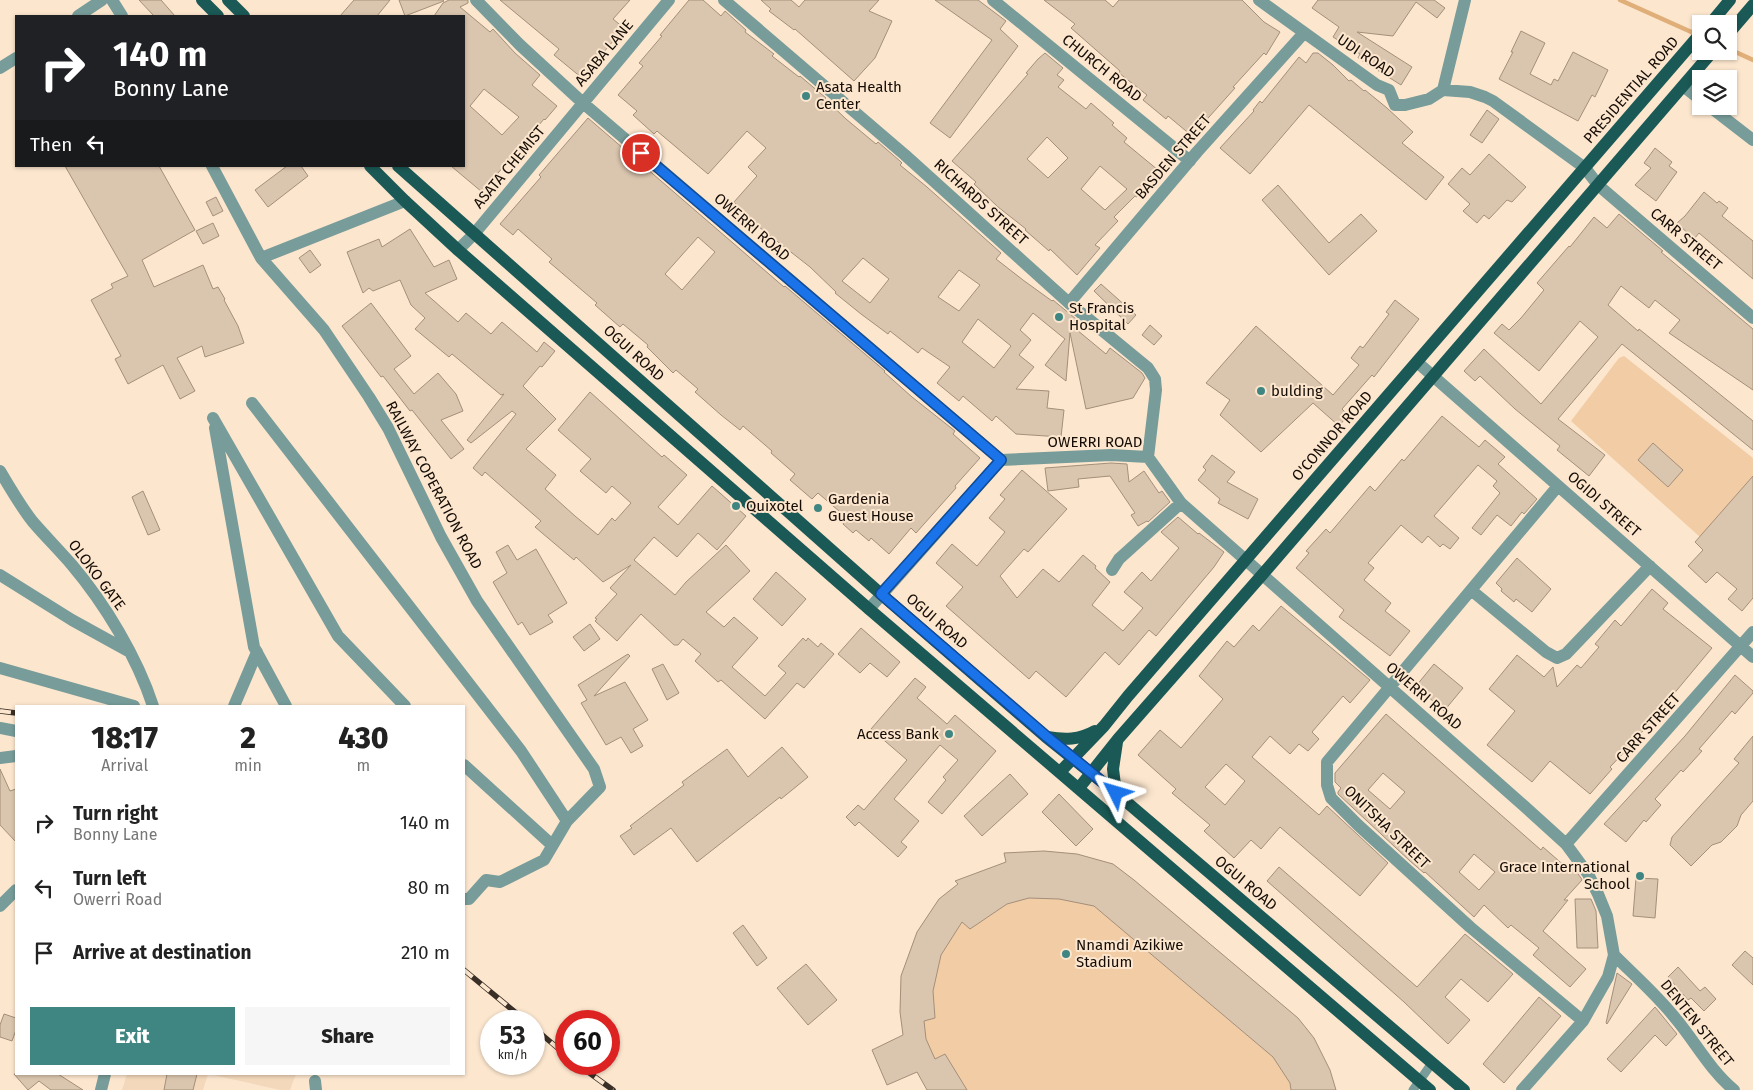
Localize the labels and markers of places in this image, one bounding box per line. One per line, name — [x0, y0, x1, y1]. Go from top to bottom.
place label: Asata Health Center — [816, 78, 902, 113]
marker: Asata Health Center — [800, 90, 812, 102]
pin — [620, 132, 662, 174]
place label: St Francis Hospital — [1069, 299, 1134, 334]
marker: St Francis Hospital — [1053, 311, 1065, 323]
place label: bulding — [1271, 382, 1323, 400]
marker: bulding — [1255, 385, 1267, 397]
place label: Gardenia Guest House — [828, 490, 914, 525]
place label: Quixotel — [746, 497, 804, 515]
marker: Quixotel — [730, 500, 742, 512]
marker: Gardenia Guest House — [812, 502, 824, 514]
place label: Access Bank — [857, 725, 939, 743]
marker: Access Bank — [943, 728, 955, 740]
place label: Grace International School — [1499, 858, 1631, 893]
marker: Grace International School — [1634, 870, 1646, 882]
place label: Nnamdi Azikiwe Stadium — [1076, 936, 1183, 971]
marker: Nnamdi Azikiwe Stadium — [1060, 948, 1072, 960]

